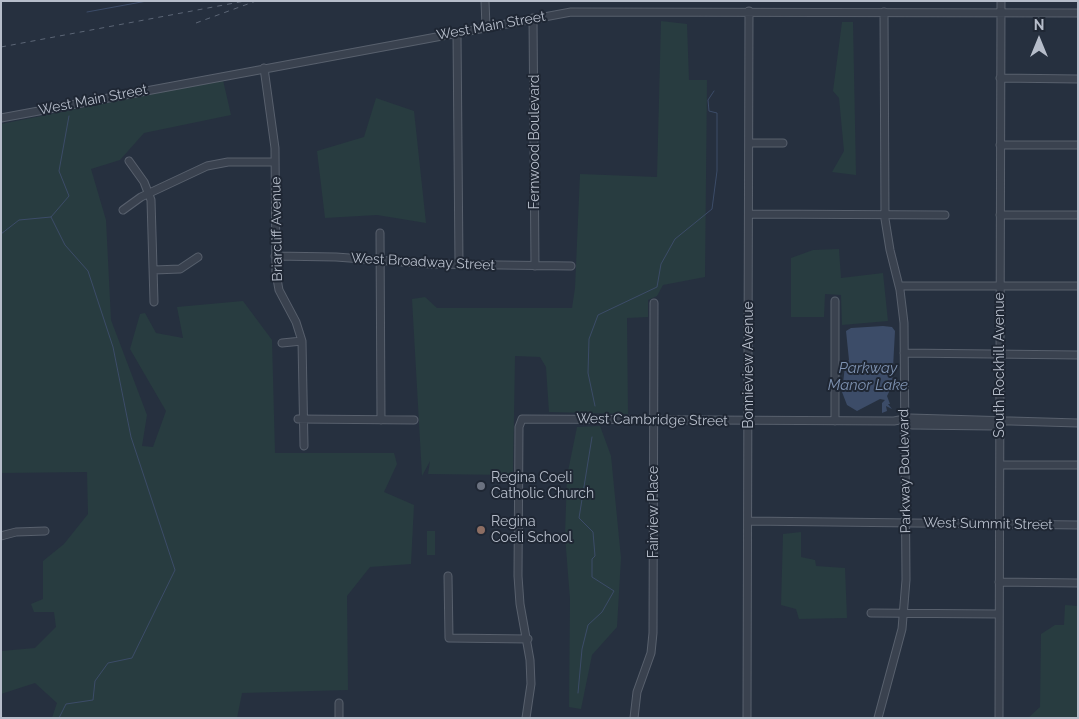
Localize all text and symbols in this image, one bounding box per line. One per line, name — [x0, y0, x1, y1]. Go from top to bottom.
street label: West Main Street — [435, 8, 547, 44]
north arrow — [1014, 15, 1064, 65]
text: N — [1034, 17, 1044, 33]
street label: Fernwood Boulevard — [527, 74, 543, 210]
street label: West Main Street — [37, 81, 149, 119]
street label: Briarcliff Avenue — [268, 176, 286, 282]
street label: West Broadway Street — [351, 250, 495, 274]
street label: South Rockhill Avenue — [992, 292, 1008, 438]
street label: Bonnieview Avenue — [741, 301, 757, 429]
water label: Parkway Manor Lake — [828, 359, 908, 394]
street label: Parkway Boulevard — [896, 409, 914, 533]
street label: West Cambridge Street — [576, 410, 728, 430]
street label: Fairview Place — [646, 466, 662, 558]
place label: Regina Coeli Catholic Church — [491, 470, 594, 502]
marker: Regina Coeli Catholic Church — [475, 480, 487, 492]
place label: Regina Coeli School — [491, 514, 572, 546]
street label: West Summit Street — [923, 514, 1053, 534]
marker: Regina Coeli School — [475, 524, 487, 536]

